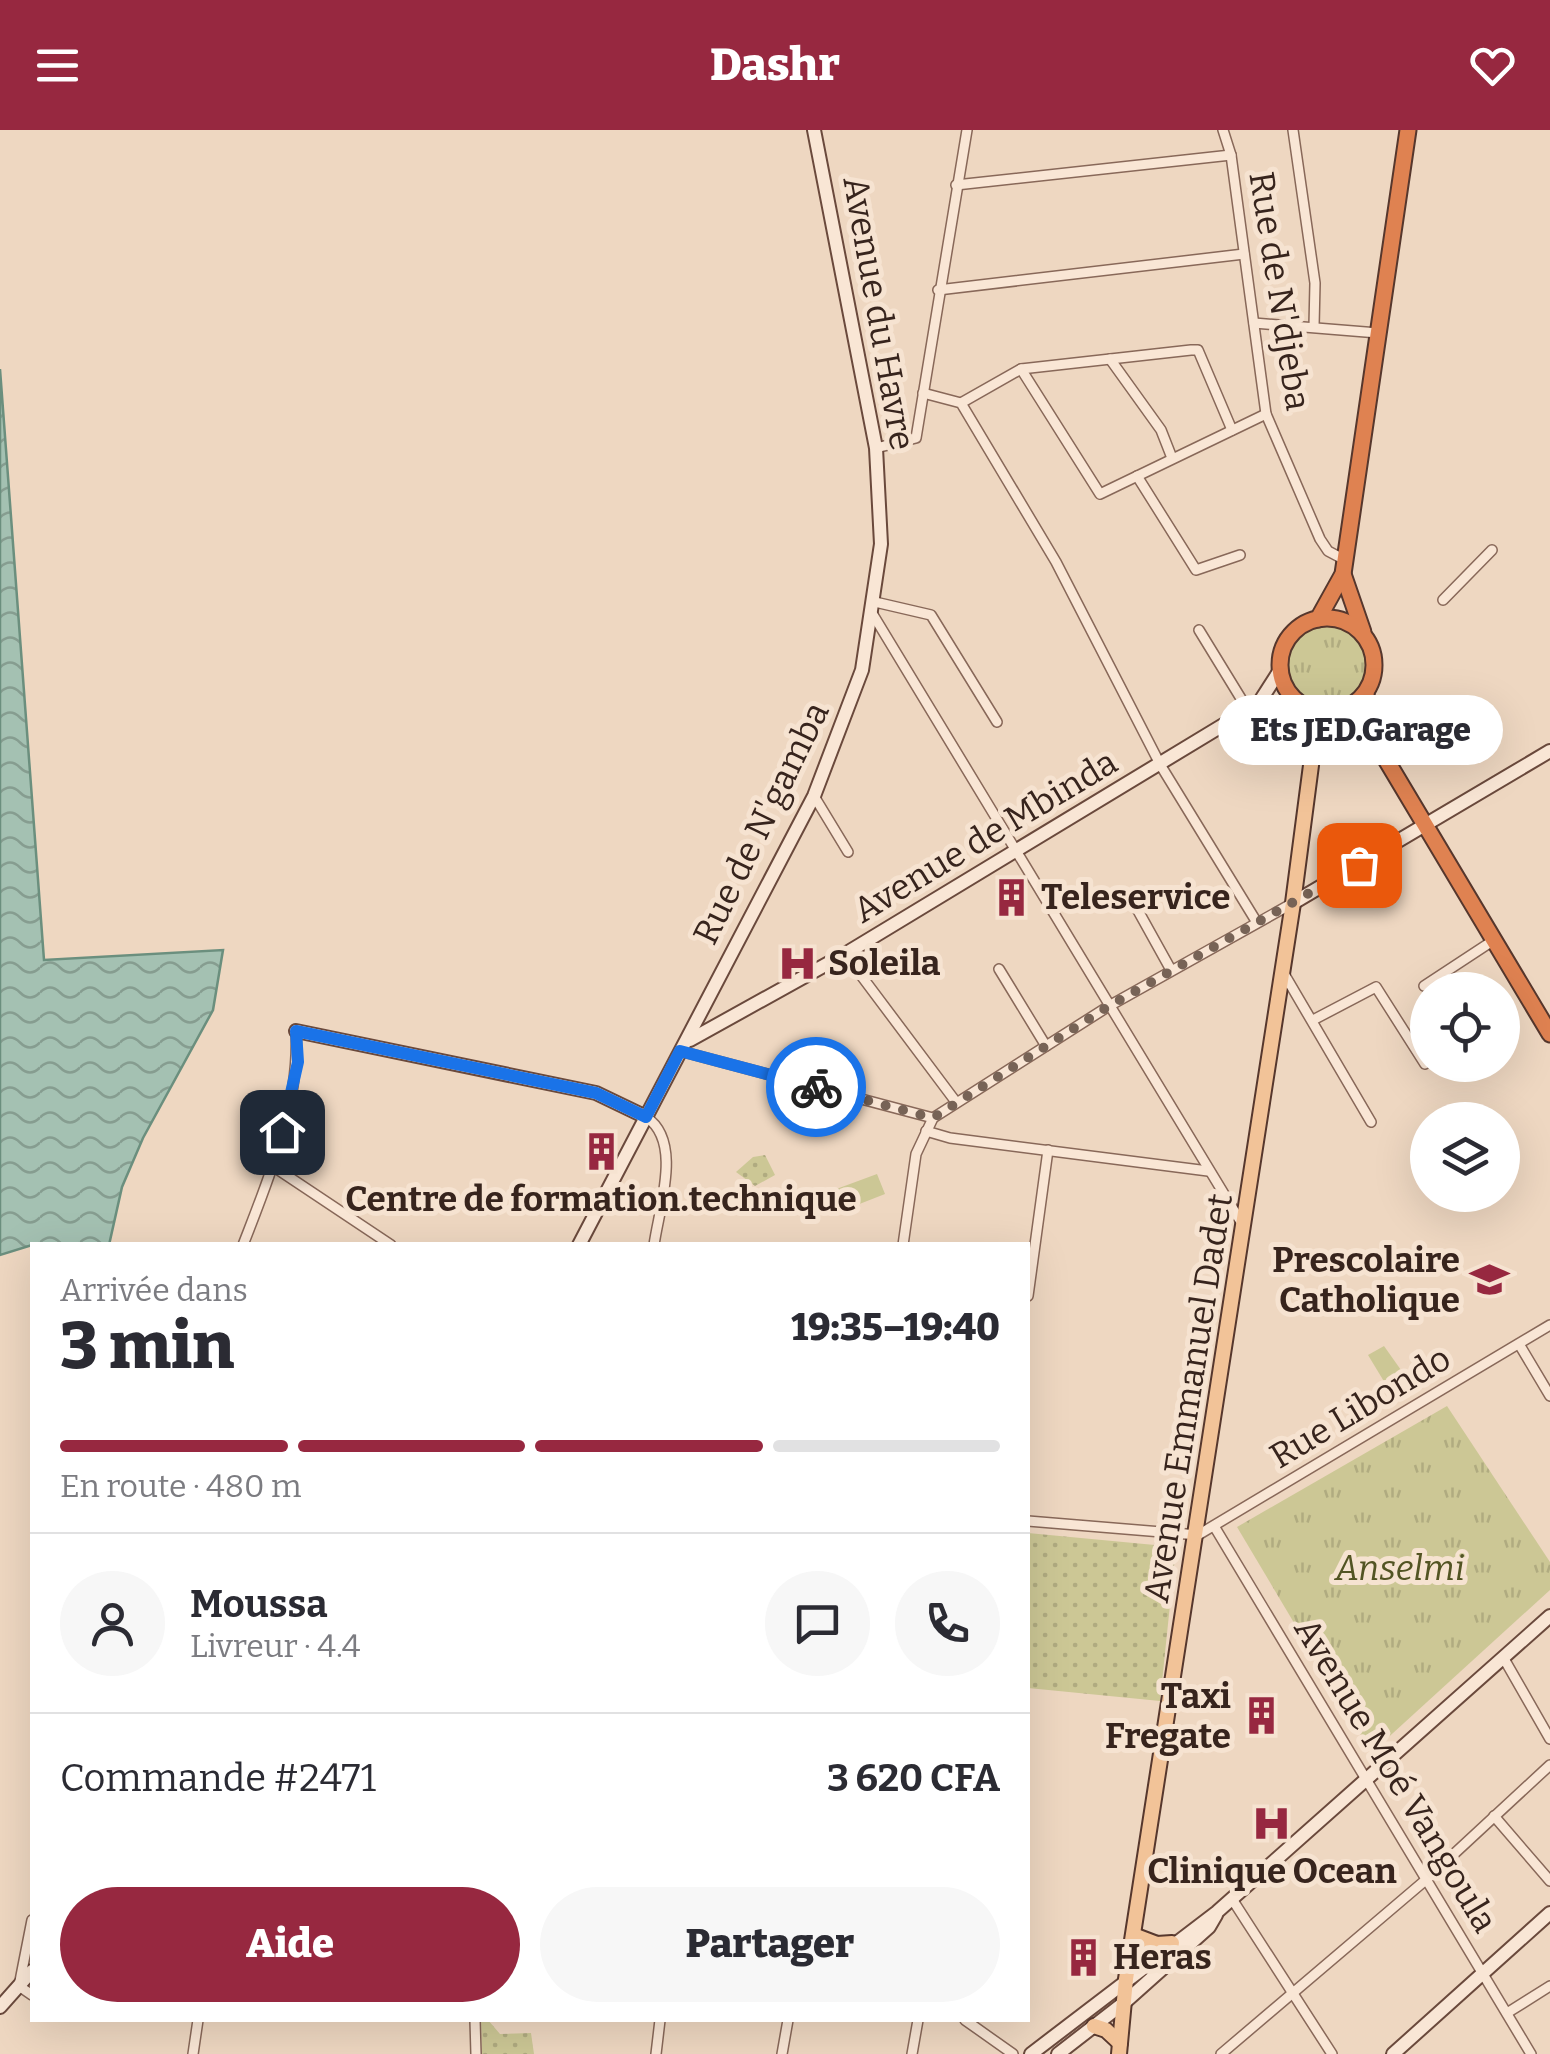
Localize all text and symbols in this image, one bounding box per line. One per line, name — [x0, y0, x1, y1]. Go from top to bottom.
icon: menu — [30, 38, 85, 93]
text: Dashr — [710, 38, 840, 92]
icon: heart — [1465, 38, 1520, 93]
street label: Rue de N'djeba — [1240, 169, 1320, 413]
street label: Avenue du Havre — [834, 173, 924, 453]
street label: Rue de N'gamba — [684, 695, 838, 951]
callout: Ets JED.Garage — [1216, 695, 1502, 765]
text: Ets JED.Garage — [1250, 711, 1471, 749]
street label: Avenue de Mbinda — [845, 741, 1125, 931]
pin — [1317, 823, 1402, 908]
icon: bag — [1332, 838, 1387, 893]
building icon: Teleservice — [990, 876, 1032, 918]
place label: Teleservice — [1041, 876, 1230, 918]
hospital icon: Soleila — [777, 942, 819, 984]
place label: Soleila — [828, 942, 941, 984]
map controls — [1410, 972, 1520, 1212]
button: locate — [1410, 972, 1520, 1082]
courier — [766, 1037, 866, 1137]
icon: bike — [789, 1060, 844, 1115]
pin — [240, 1090, 325, 1175]
button: layers — [1410, 1102, 1520, 1212]
icon: home — [255, 1105, 310, 1160]
building icon: Centre de formation.technique — [580, 1131, 622, 1173]
place label: Centre de formation.technique — [345, 1178, 857, 1220]
street label: Avenue Emmanuel Dadet — [1135, 1190, 1241, 1606]
place label: Prescolaire Catholique — [1272, 1239, 1460, 1321]
school or university icon: Prescolaire Catholique — [1469, 1259, 1511, 1301]
text: Arrivée dans — [60, 1271, 248, 1309]
text: 19:35–19:40 — [791, 1304, 1000, 1350]
text: 3 min — [60, 1307, 234, 1385]
street label: Rue Libondo — [1262, 1337, 1458, 1477]
text: En route · 480 m — [60, 1467, 301, 1505]
park label: Anselmi — [1333, 1547, 1465, 1589]
button: person — [60, 1571, 165, 1676]
button: chat — [765, 1571, 870, 1676]
button: phone — [895, 1571, 1000, 1676]
text: Moussa — [190, 1581, 328, 1627]
street label: Avenue Moé Vangoula — [1285, 1610, 1507, 1940]
text: Livreur · 4.4 — [190, 1627, 360, 1665]
place label: Taxi Fregate — [1105, 1675, 1231, 1757]
building icon: Taxi Fregate — [1240, 1695, 1282, 1737]
text: Commande #2471 — [60, 1755, 376, 1801]
text: 3 620 CFA — [827, 1755, 1000, 1801]
hospital icon: Clinique Ocean — [1251, 1803, 1293, 1845]
place label: Clinique Ocean — [1147, 1850, 1397, 1892]
button: Aide — [60, 1887, 520, 2002]
button: Partager — [540, 1887, 1000, 2002]
building icon: Heras — [1062, 1936, 1104, 1978]
place label: Heras — [1113, 1936, 1212, 1978]

